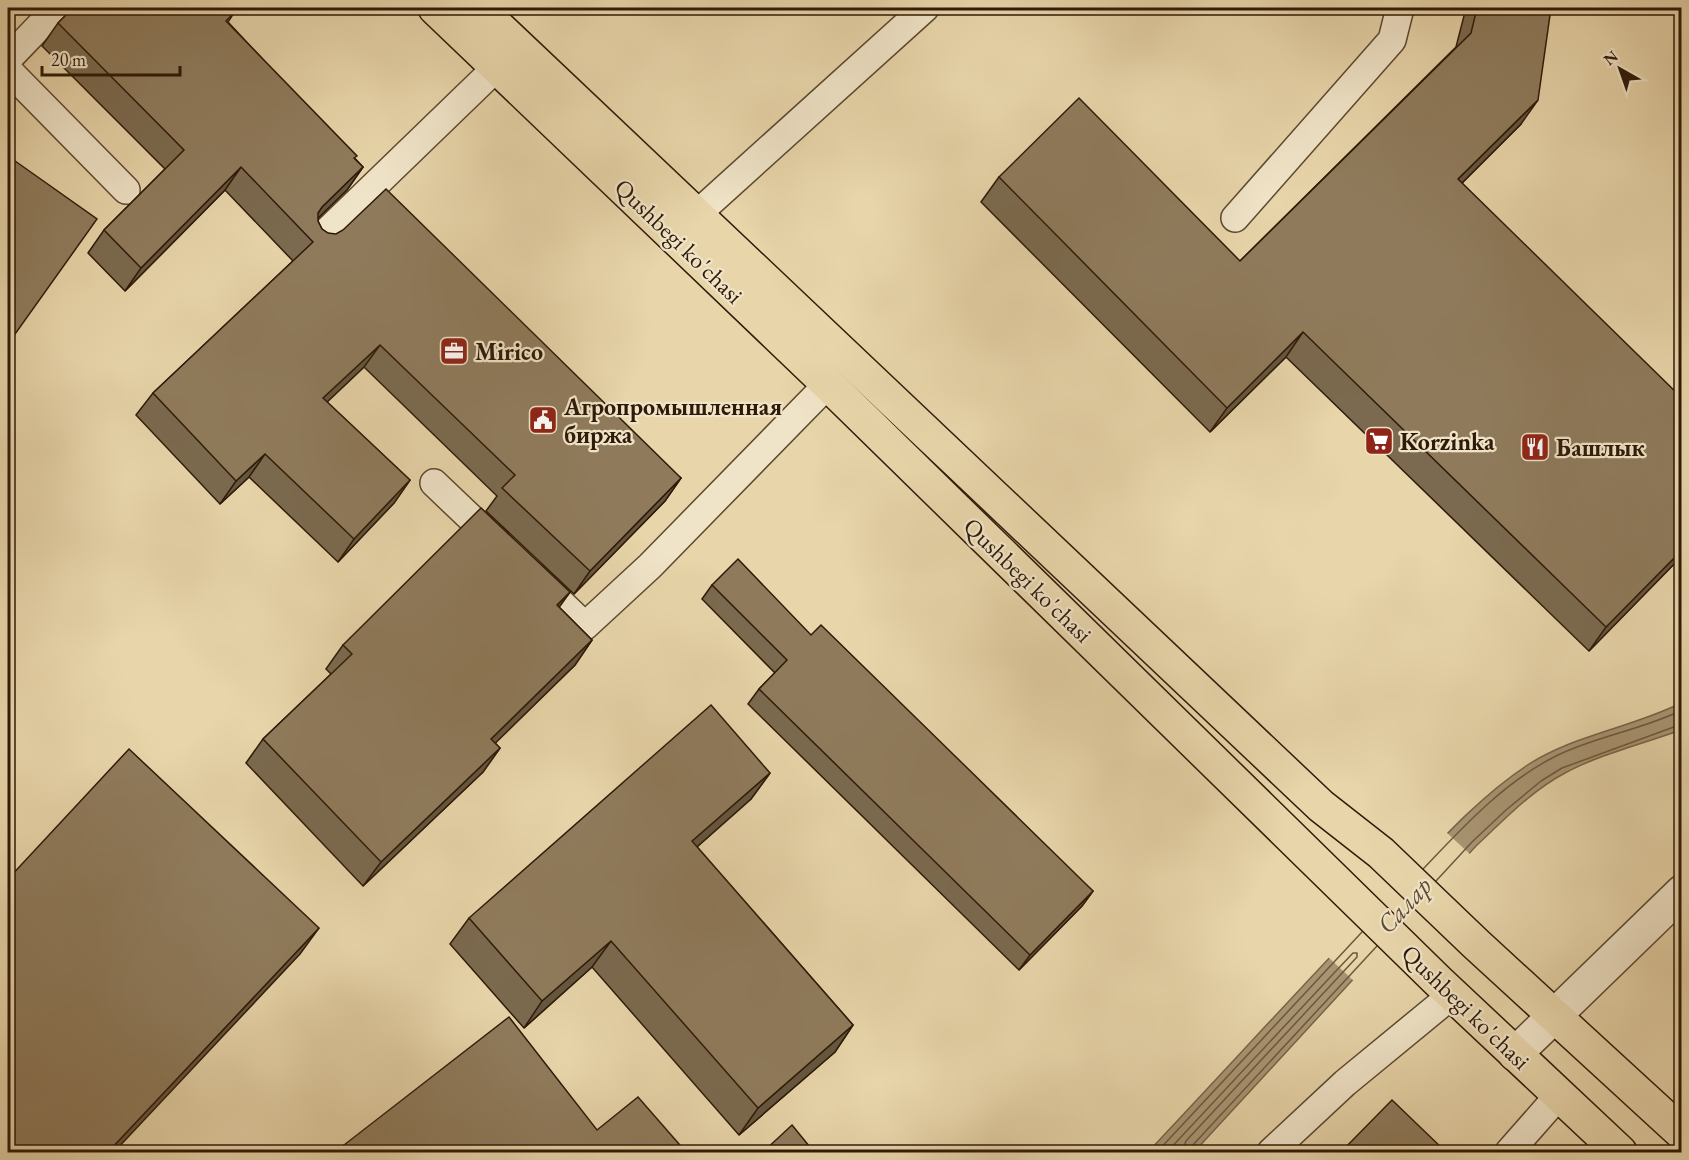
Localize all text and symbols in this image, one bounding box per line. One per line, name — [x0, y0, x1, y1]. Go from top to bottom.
scale bar — [42, 39, 180, 77]
north arrow — [1590, 39, 1650, 99]
text: N — [1599, 46, 1622, 70]
text: 20 m — [51, 48, 86, 71]
street label: Qushbegi ko'chasi — [608, 172, 750, 310]
office icon: Mirico — [438, 335, 470, 367]
place label: Mirico — [475, 336, 543, 367]
place label: Агропромышленная биржа — [563, 391, 782, 450]
public building icon: Агропромышленная биржа — [527, 404, 559, 436]
supermarket icon: Korzinka — [1363, 425, 1395, 457]
place label: Korzinka — [1400, 426, 1495, 457]
restaurant icon: Башлык — [1519, 431, 1551, 463]
place label: Башлык — [1556, 432, 1646, 463]
street label: Qushbegi ko'chasi — [957, 511, 1099, 649]
water label: Салар — [1369, 869, 1439, 941]
street label: Qushbegi ko'chasi — [1395, 938, 1537, 1076]

